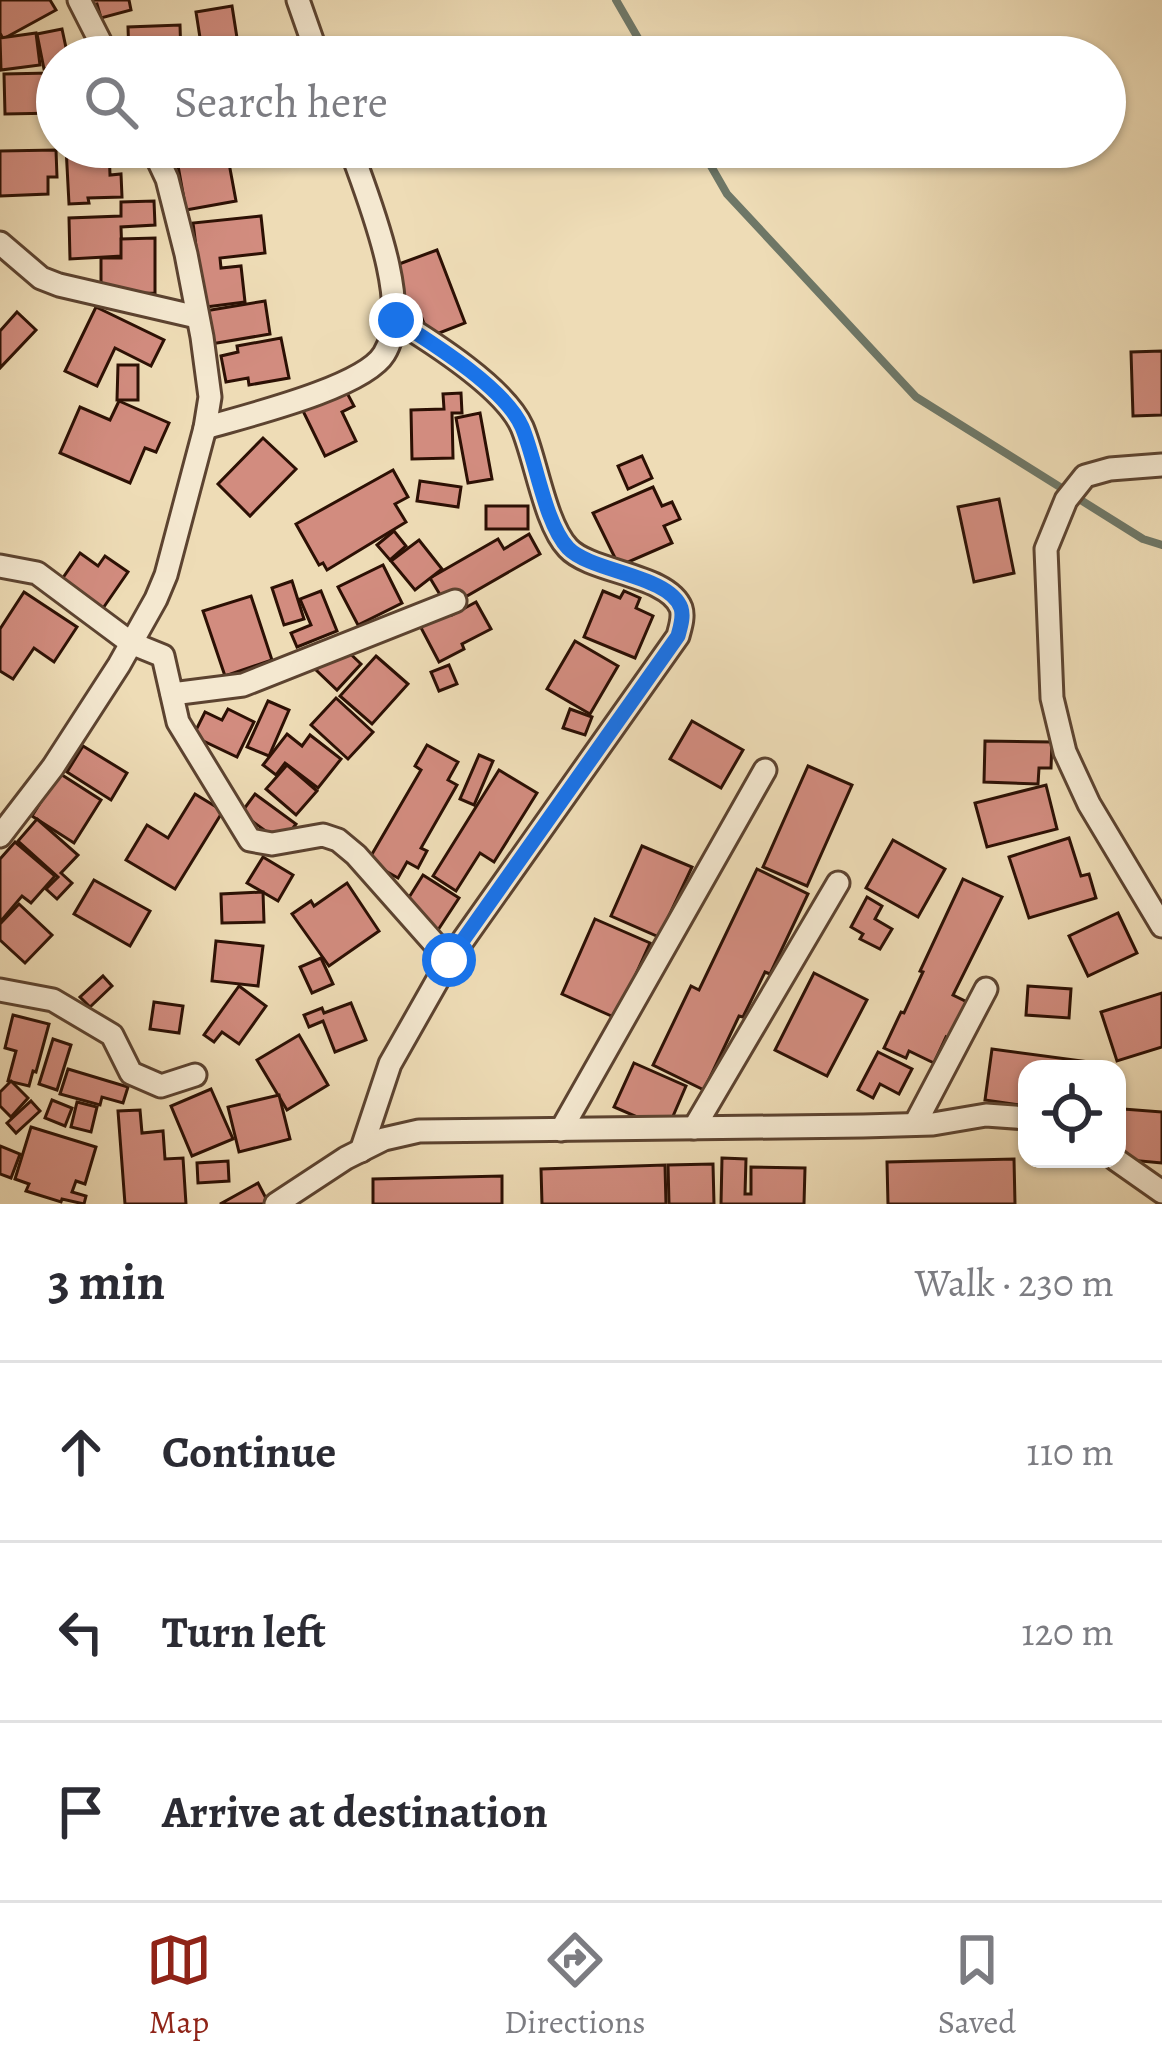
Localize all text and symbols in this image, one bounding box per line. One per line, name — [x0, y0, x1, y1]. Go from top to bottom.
search box — [36, 36, 1126, 168]
icon: search — [78, 69, 144, 135]
text: Search here — [174, 71, 388, 133]
route end — [369, 293, 423, 347]
route start — [422, 933, 476, 987]
map controls — [1018, 1060, 1126, 1168]
button: locate — [1018, 1060, 1126, 1168]
text: 3 min — [48, 1247, 165, 1317]
text: Walk · 230 m — [915, 1256, 1114, 1309]
icon: ahead — [48, 1419, 114, 1485]
text: Continue — [162, 1421, 336, 1483]
text: 110 m — [1026, 1425, 1114, 1478]
icon: left — [48, 1599, 114, 1665]
text: Turn left — [162, 1601, 326, 1663]
text: 120 m — [1021, 1605, 1114, 1658]
icon: arrive — [48, 1779, 114, 1845]
text: Arrive at destination — [162, 1781, 548, 1843]
tab: Map — [146, 1927, 212, 2044]
tab: Directions — [504, 1927, 646, 2044]
tab: Saved — [938, 1927, 1016, 2044]

